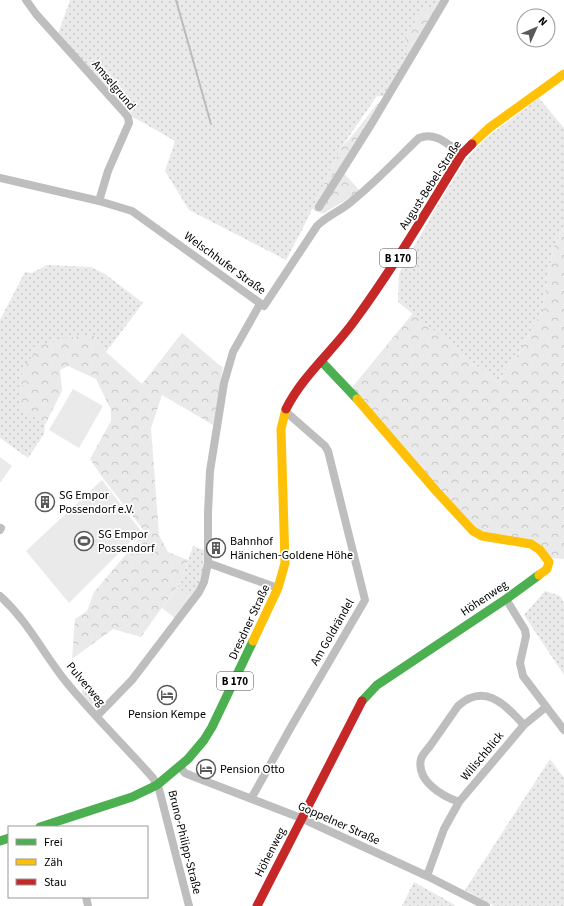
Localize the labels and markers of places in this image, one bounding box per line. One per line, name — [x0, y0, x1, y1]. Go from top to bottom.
place label: SG Empor Possendorf e.V. — [59, 487, 134, 518]
building icon: SG Empor Possendorf e.V. — [34, 491, 56, 513]
place label: SG Empor Possendorf — [98, 526, 155, 557]
sports icon: SG Empor Possendorf — [73, 530, 95, 552]
place label: Bahnhof Hänichen-Goldene Höhe — [230, 533, 353, 564]
building icon: Bahnhof Hänichen-Goldene Höhe — [205, 537, 227, 559]
hotel icon: Pension Kempe — [156, 684, 178, 706]
place label: Pension Kempe — [128, 706, 206, 723]
hotel icon: Pension Otto — [195, 758, 217, 780]
place label: Pension Otto — [220, 761, 285, 778]

